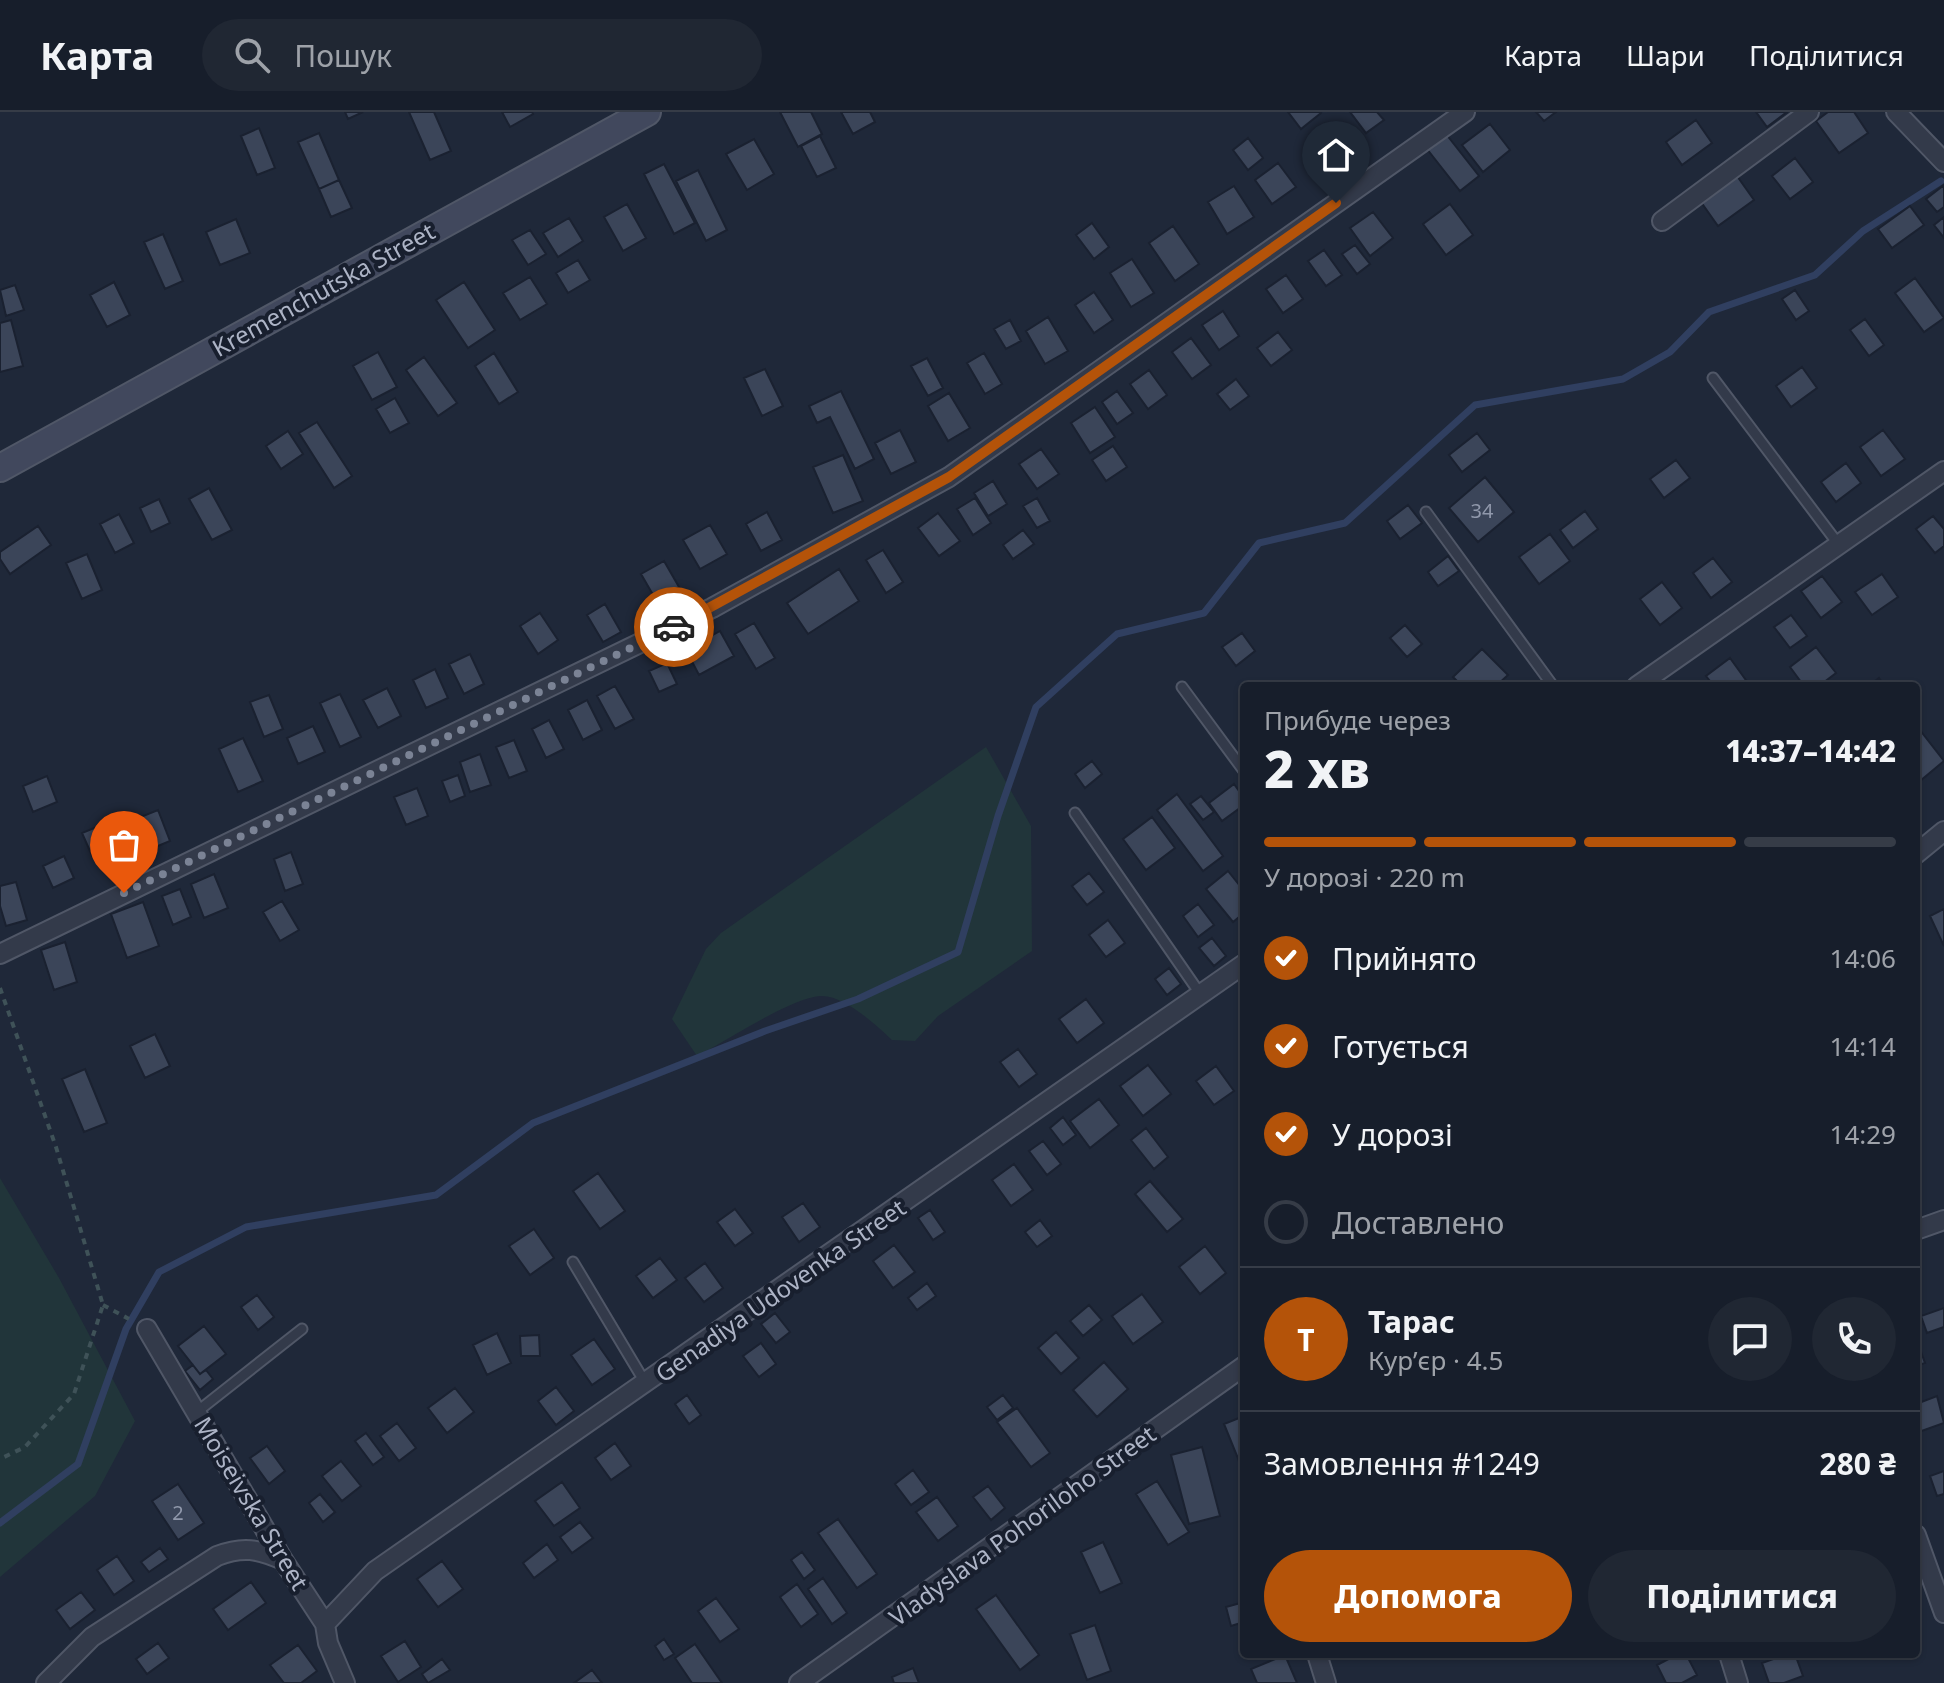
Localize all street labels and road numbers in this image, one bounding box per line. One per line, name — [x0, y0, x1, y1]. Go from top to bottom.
street label: Kremenchutska Street — [206, 214, 440, 364]
street label: Genadiya Udovenka Street — [648, 1191, 912, 1389]
street label: Moiseivska Street — [187, 1410, 317, 1596]
street label: Vladyslava Pohoriloho Street — [882, 1417, 1162, 1633]

